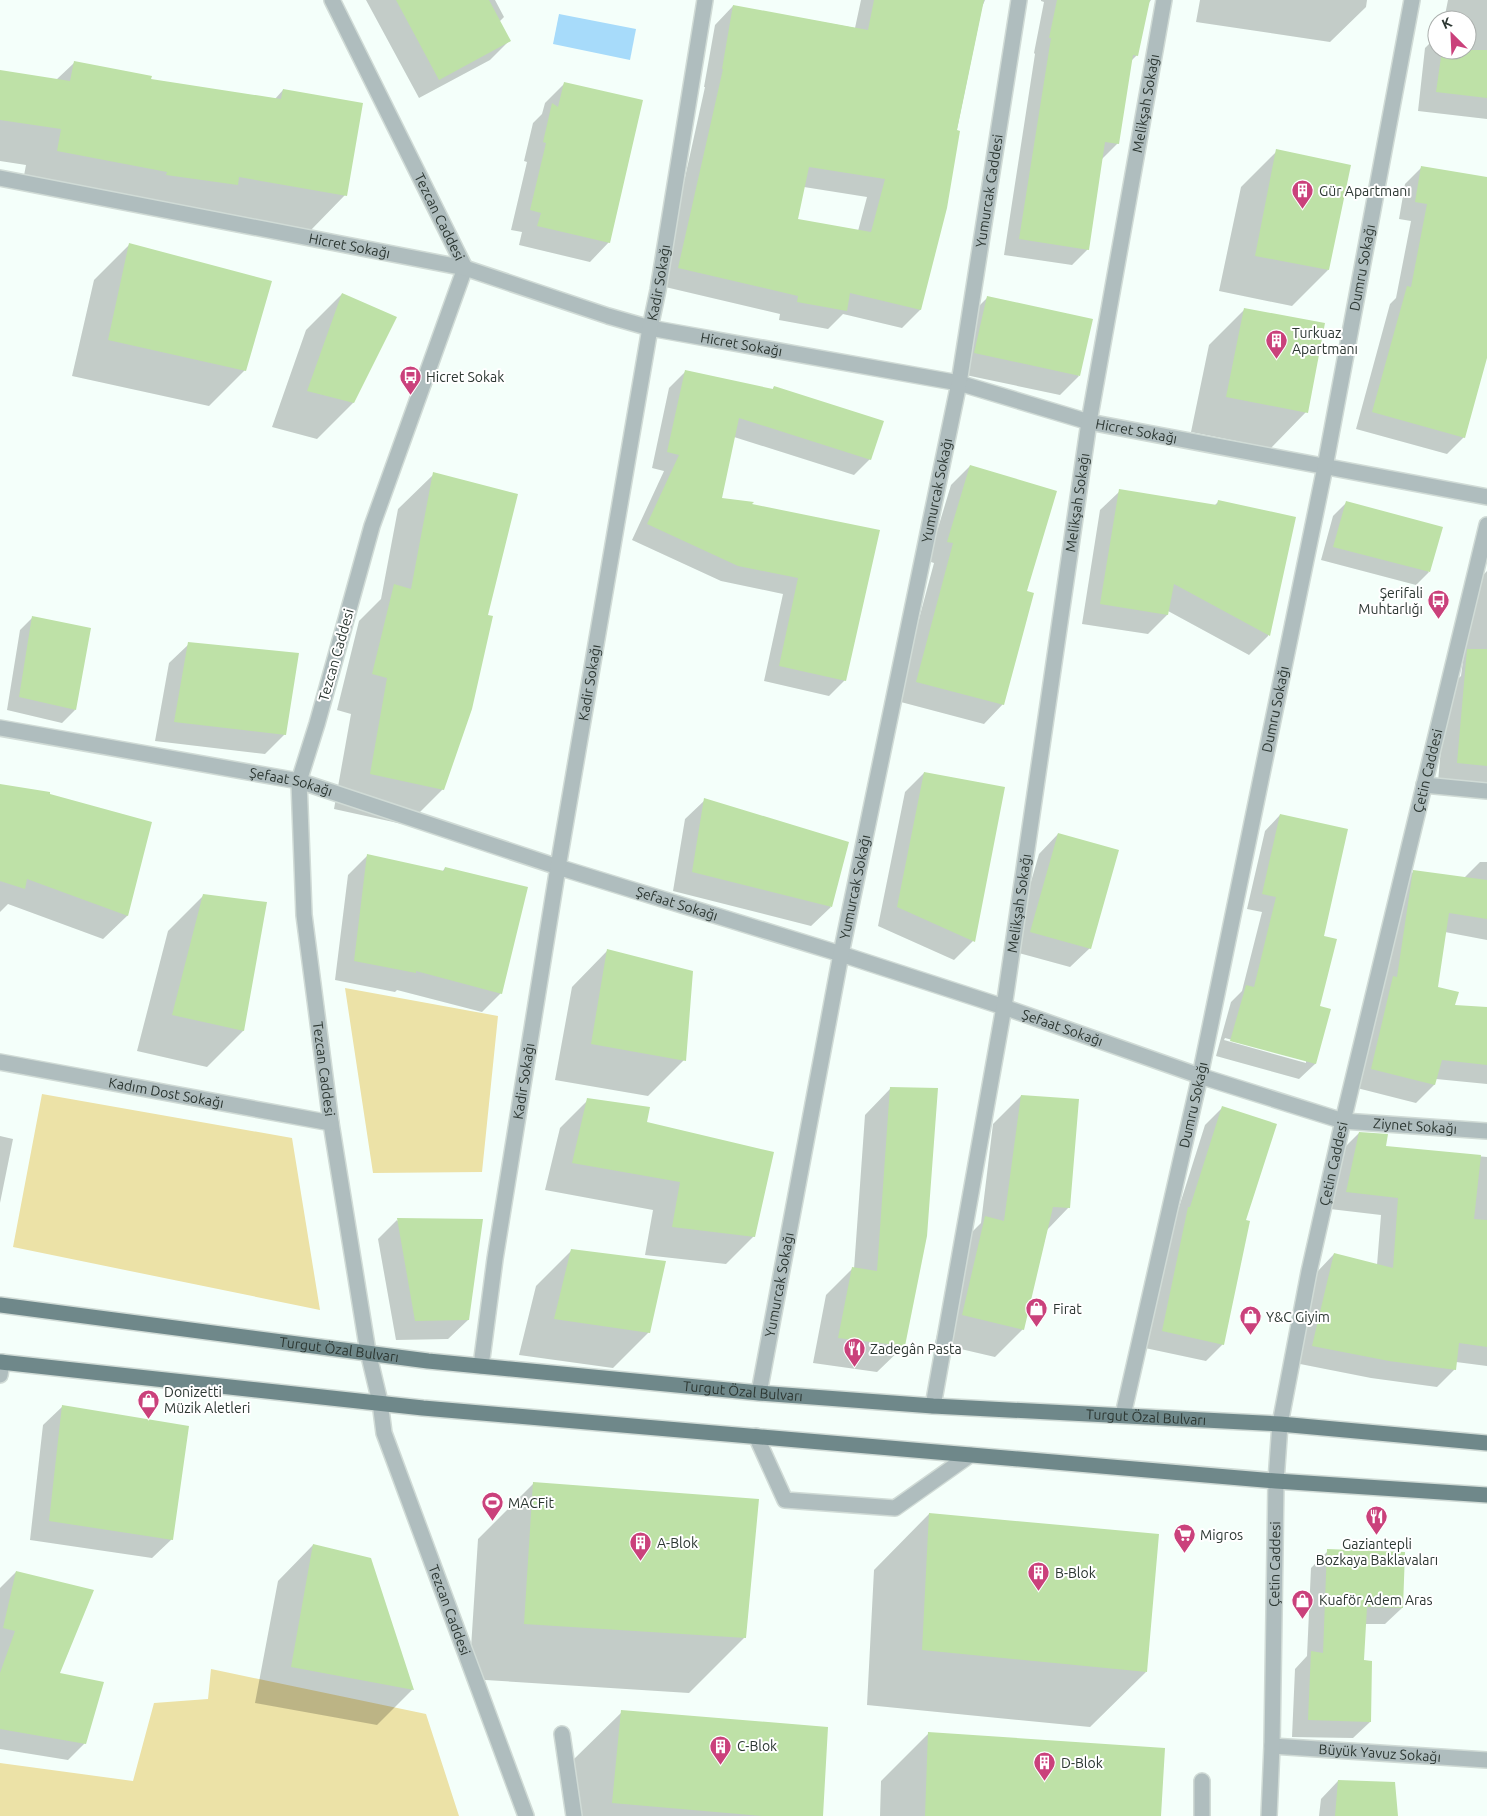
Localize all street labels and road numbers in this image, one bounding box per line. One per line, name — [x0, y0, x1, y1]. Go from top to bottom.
street label: Melikşah Sokağı — [1129, 53, 1162, 154]
street label: Yumurcak Caddesi — [972, 133, 1006, 249]
street label: Tezcan Caddesi — [411, 170, 468, 263]
street label: Dumru Sokağı — [1346, 223, 1378, 312]
street label: Hicret Sokağı — [307, 230, 392, 261]
street label: Kadir Sokağı — [644, 243, 673, 322]
street label: Hicret Sokağı — [699, 329, 784, 359]
street label: Hicret Sokağı — [1094, 415, 1179, 446]
street label: Yumurcak Sokağı — [918, 437, 955, 544]
street label: Melikşah Sokağı — [1062, 452, 1092, 553]
street label: Tezcan Caddesi — [315, 607, 357, 703]
street label: Kadir Sokağı — [575, 643, 604, 722]
street label: Dumru Sokağı — [1259, 665, 1292, 754]
street label: Çetin Caddesi — [1410, 727, 1445, 814]
street label: Şefaat Sokağı — [248, 764, 335, 800]
street label: Yumurcak Sokağı — [836, 833, 873, 941]
street label: Melikşah Sokağı — [1004, 853, 1034, 954]
street label: Şefaat Sokağı — [634, 883, 720, 924]
street label: Şefaat Sokağı — [1020, 1006, 1105, 1049]
street label: Tezcan Caddesi — [310, 1021, 338, 1117]
street label: Kadir Sokağı — [510, 1042, 538, 1121]
street label: Dumru Sokağı — [1176, 1060, 1211, 1149]
street label: Kadım Dost Sokağı — [107, 1074, 225, 1111]
street label: Ziynet Sokağı — [1373, 1115, 1458, 1137]
street label: Çetin Caddesi — [1316, 1120, 1351, 1207]
street label: Yumurcak Sokağı — [762, 1231, 797, 1339]
street label: Turgut Özal Bulvarı — [278, 1334, 400, 1365]
street label: Turgut Özal Bulvarı — [682, 1378, 803, 1404]
street label: Turgut Özal Bulvarı — [1086, 1406, 1206, 1428]
street label: Çetin Caddesi — [1266, 1521, 1283, 1607]
street label: Tezcan Caddesi — [426, 1562, 474, 1658]
street label: Büyük Yavuz Sokağı — [1318, 1741, 1441, 1765]

